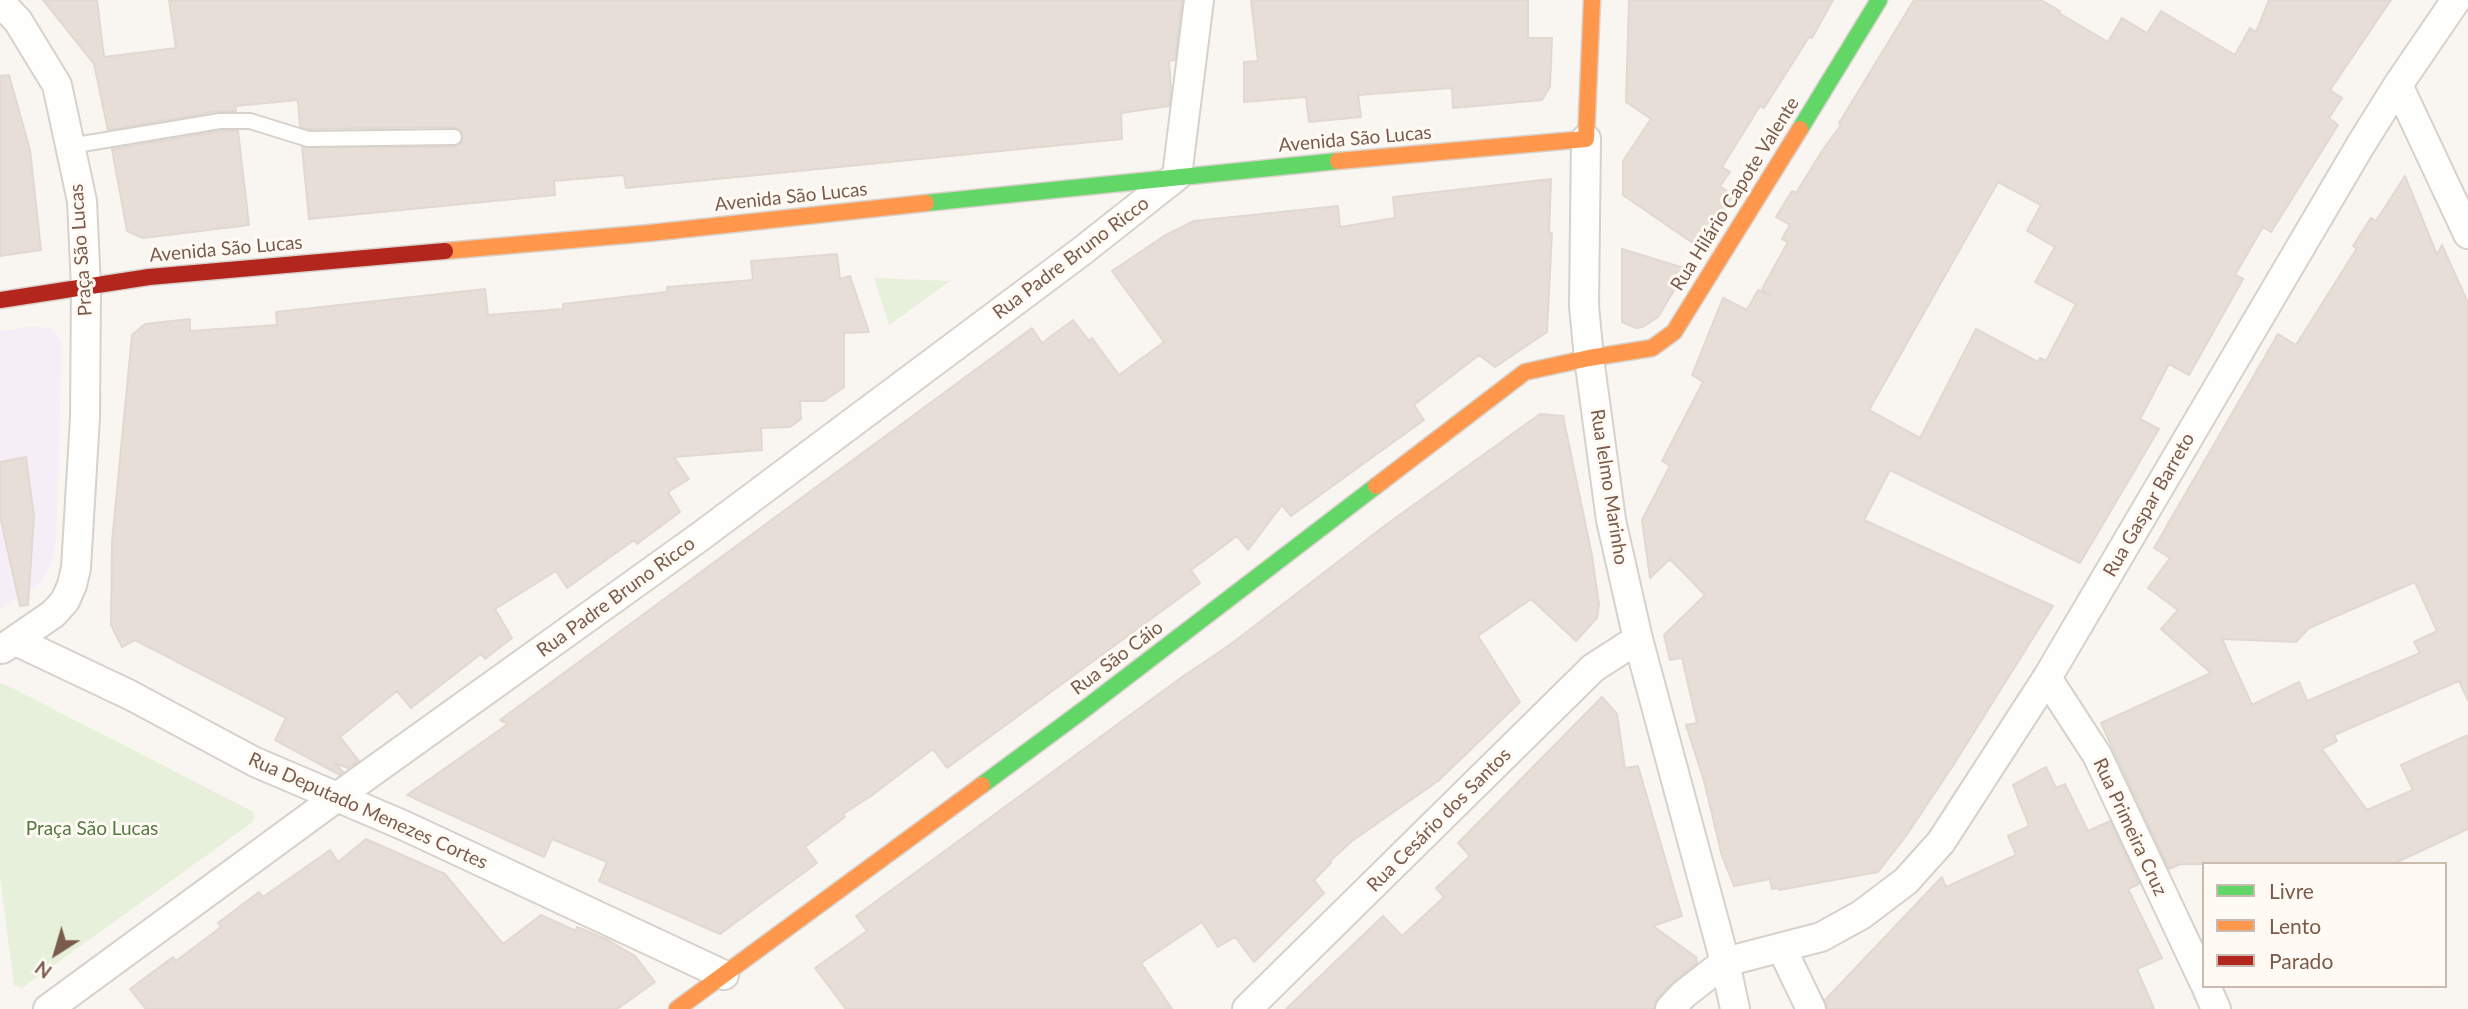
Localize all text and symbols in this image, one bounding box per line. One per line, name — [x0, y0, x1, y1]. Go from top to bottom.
street label: Rua Hilário Capote Valente — [1666, 93, 1804, 295]
street label: Avenida São Lucas — [1278, 121, 1432, 157]
street label: Avenida São Lucas — [713, 178, 869, 216]
street label: Praça São Lucas — [65, 183, 97, 317]
street label: Rua Padre Bruno Ricco — [988, 192, 1154, 324]
street label: Avenida São Lucas — [149, 231, 303, 267]
street label: Rua Ielmo Marinho — [1585, 407, 1633, 567]
street label: Rua Gaspar Barreto — [2099, 429, 2199, 581]
street label: Rua Padre Bruno Ricco — [533, 532, 699, 662]
street label: Rua São Cáio — [1067, 616, 1167, 700]
street label: Rua Cesário dos Santos — [1362, 743, 1516, 897]
street label: Rua Deputado Menezes Cortes — [245, 748, 491, 874]
street label: Rua Primeira Cruz — [2088, 755, 2172, 899]
park label: Praça São Lucas — [26, 818, 158, 840]
legend — [2202, 862, 2447, 988]
text: Livre — [2269, 878, 2314, 903]
text: Lento — [2269, 913, 2321, 938]
north arrow — [21, 918, 91, 988]
text: Parado — [2269, 948, 2333, 973]
text: N — [30, 957, 56, 984]

